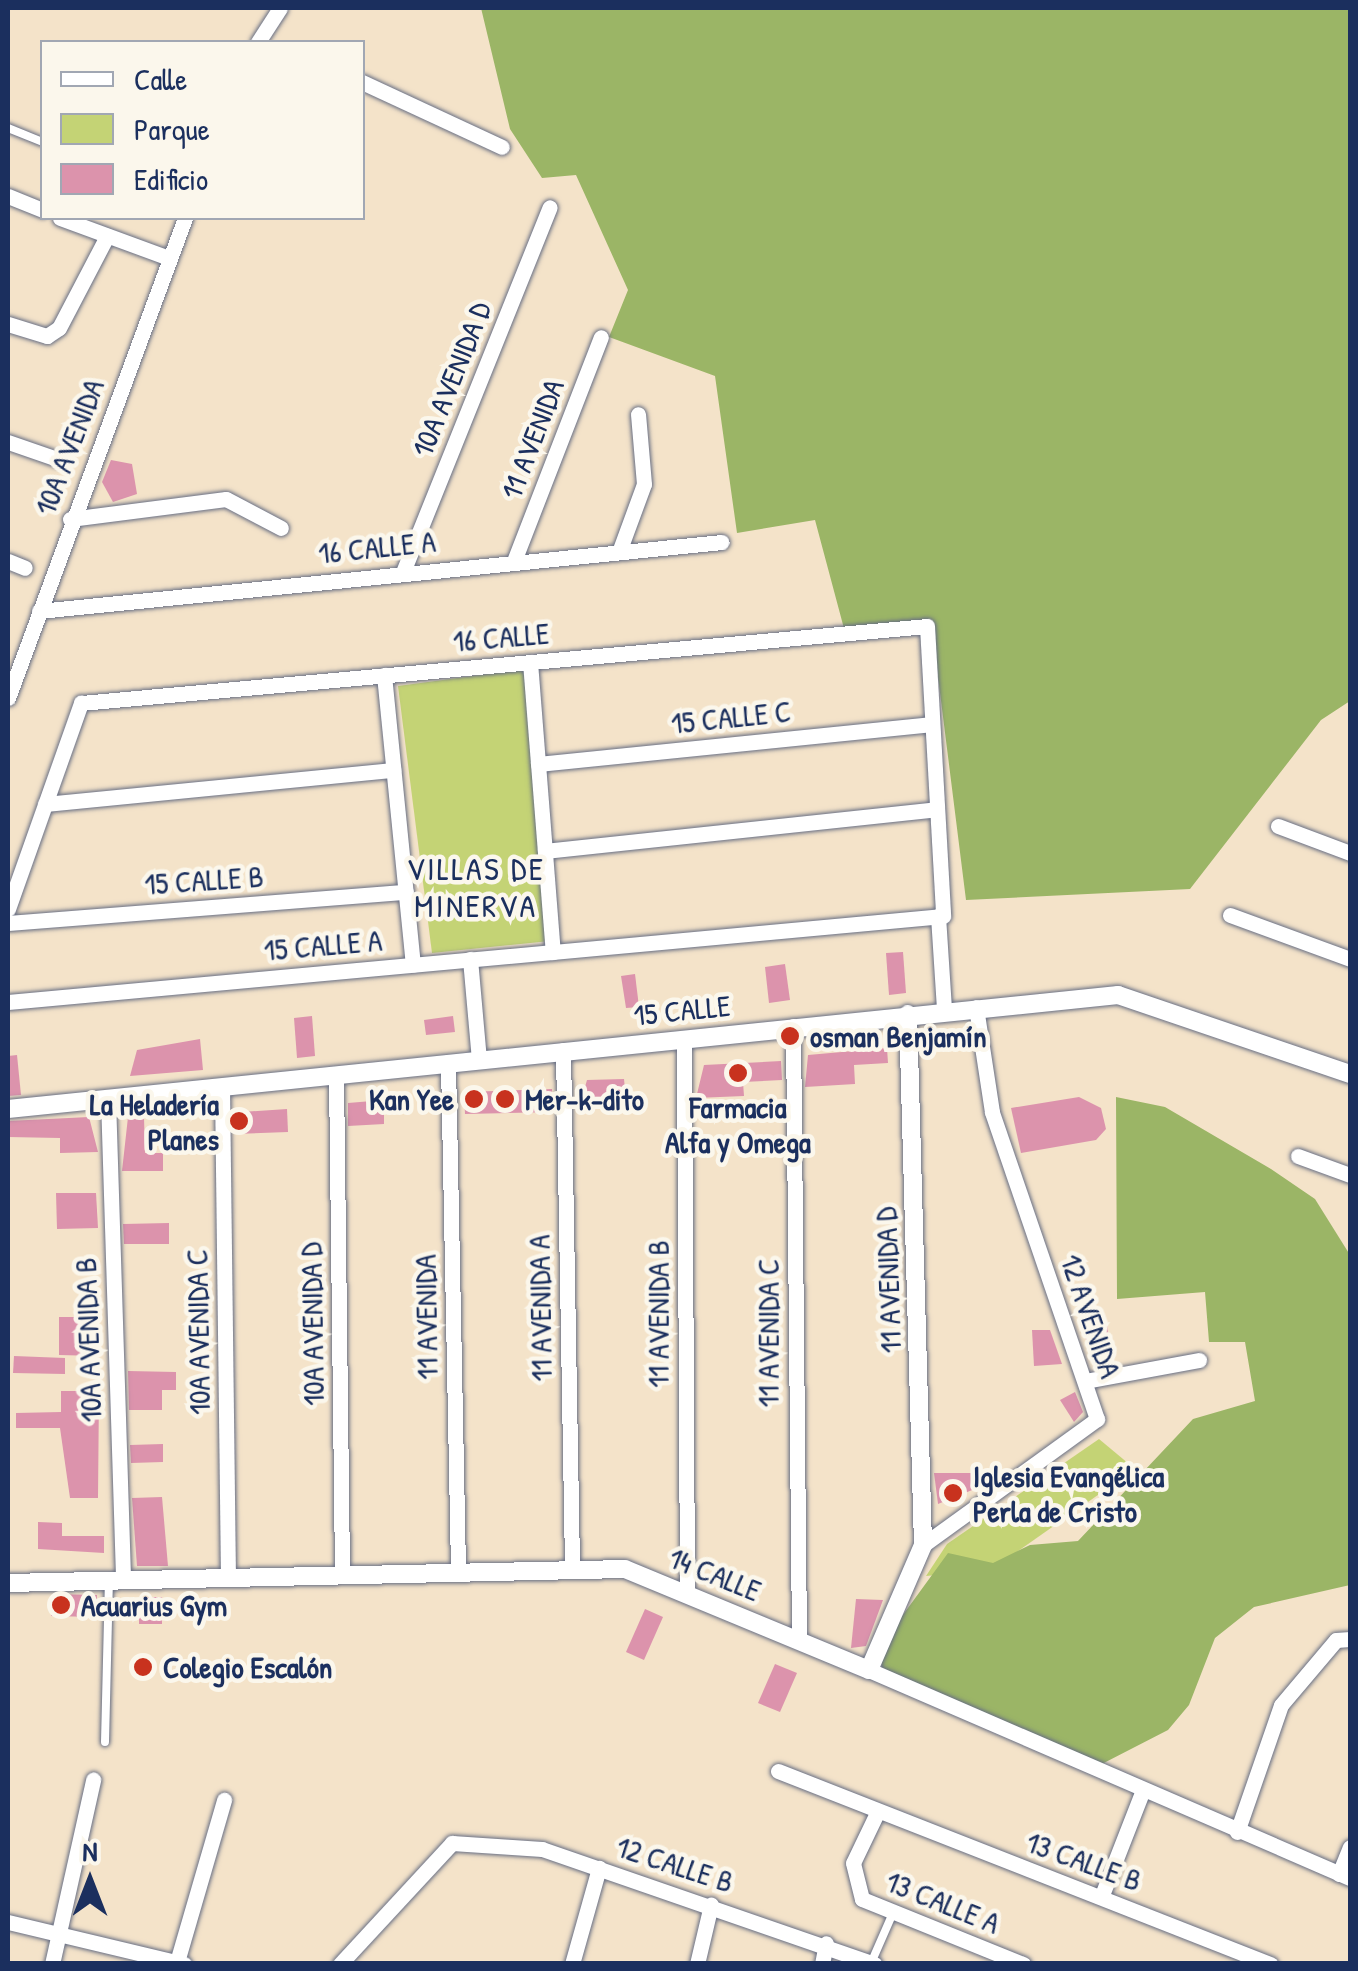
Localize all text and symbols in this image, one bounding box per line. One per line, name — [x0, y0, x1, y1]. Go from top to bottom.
legend — [40, 40, 365, 220]
text: Calle — [134, 59, 187, 99]
text: Parque — [134, 109, 210, 149]
text: Edificio — [134, 159, 208, 199]
street label: 10A AVENIDA D — [404, 296, 498, 462]
street label: 10A AVENIDA — [27, 374, 111, 520]
street label: 11 AVENIDA — [493, 374, 571, 504]
street label: 16 CALLE A — [316, 523, 438, 571]
street label: 16 CALLE — [451, 615, 551, 659]
street label: 15 CALLE C — [669, 693, 793, 741]
district label: VILLAS DE MINERVA — [407, 851, 545, 926]
street label: 15 CALLE B — [143, 858, 265, 902]
street label: 15 CALLE A — [262, 922, 384, 968]
street label: 15 CALLE — [632, 987, 732, 1033]
place label: osman Benjamín — [810, 1018, 986, 1054]
marker: osman Benjamín — [779, 1025, 801, 1047]
marker: Farmacia Alfa y Omega — [727, 1062, 749, 1084]
place label: Kan Yee — [369, 1081, 454, 1117]
place label: Mer-k-dito — [525, 1081, 644, 1117]
place label: La Heladería Planes — [90, 1086, 219, 1156]
marker: Kan Yee — [463, 1088, 485, 1110]
marker: Mer-k-dito — [494, 1088, 516, 1110]
place label: Farmacia Alfa y Omega — [665, 1089, 811, 1160]
marker: La Heladería Planes — [228, 1110, 250, 1132]
street label: 11 AVENIDA D — [867, 1206, 909, 1354]
street label: 11 AVENIDA A — [521, 1234, 559, 1382]
street label: 11 AVENIDA B — [640, 1240, 676, 1388]
street label: 10A AVENIDA D — [293, 1242, 331, 1406]
street label: 10A AVENIDA C — [179, 1249, 217, 1415]
street label: 12 AVENIDA — [1053, 1249, 1129, 1383]
street label: 11 AVENIDA — [407, 1254, 445, 1380]
street label: 10A AVENIDA B — [67, 1257, 109, 1423]
street label: 11 AVENIDA C — [750, 1259, 786, 1407]
place label: Iglesia Evangélica Perla de Cristo — [973, 1458, 1164, 1528]
marker: Iglesia Evangélica Perla de Cristo — [942, 1482, 964, 1504]
street label: 14 CALLE — [664, 1539, 766, 1609]
place label: Acuarius Gym — [81, 1587, 227, 1623]
marker: Acuarius Gym — [50, 1594, 72, 1616]
place label: Colegio Escalón — [163, 1649, 332, 1685]
marker: Colegio Escalón — [132, 1656, 154, 1678]
street label: 13 CALLE B — [1021, 1824, 1147, 1898]
street label: 12 CALLE B — [612, 1828, 738, 1900]
north arrow — [40, 1831, 140, 1931]
text: N — [83, 1832, 97, 1870]
street label: 13 CALLE A — [881, 1863, 1005, 1941]

